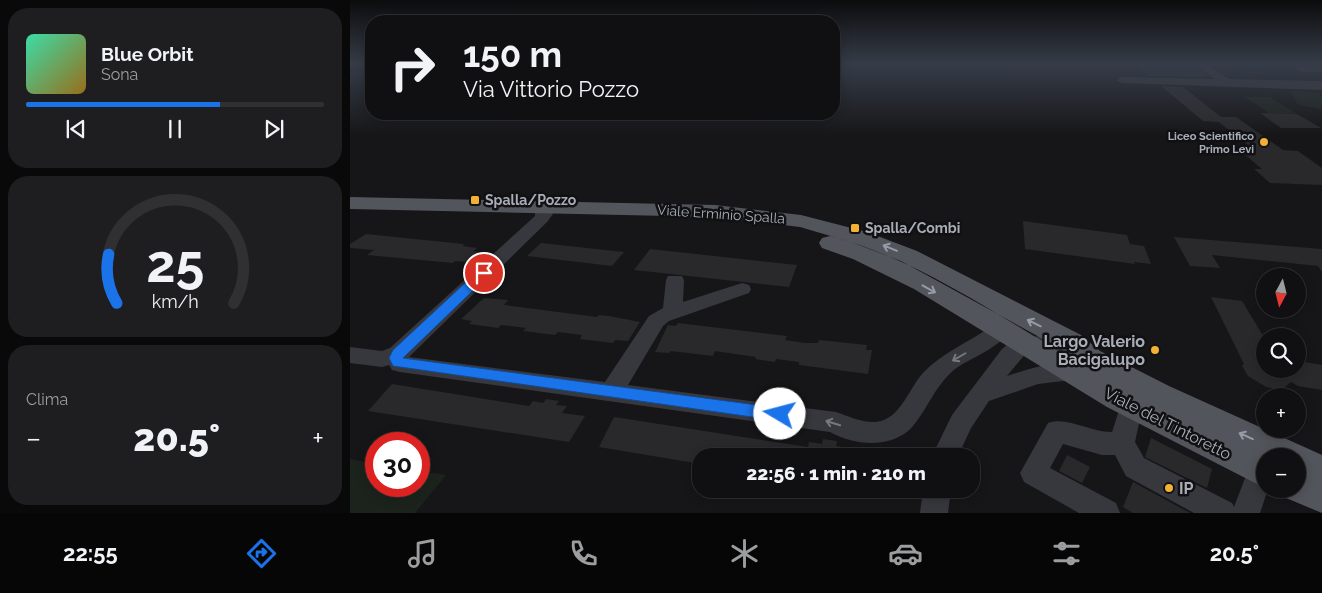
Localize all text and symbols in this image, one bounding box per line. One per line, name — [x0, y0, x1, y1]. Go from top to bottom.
text: 150 m — [463, 34, 562, 75]
icon: right — [380, 35, 445, 100]
text: Blue Orbit — [101, 43, 193, 65]
text: Sona — [101, 65, 138, 84]
text: Via Vittorio Pozzo — [463, 76, 639, 102]
icon: previous — [62, 115, 90, 143]
icon: pause — [161, 115, 189, 143]
icon: next — [260, 115, 288, 143]
place label: Liceo Scientifico Primo Levi — [1168, 130, 1254, 156]
marker: Liceo Scientifico Primo Levi — [1258, 136, 1270, 148]
place label: Spalla/Pozzo — [485, 192, 577, 208]
marker: Spalla/Pozzo — [469, 194, 481, 206]
street label: Viale Erminio Spalla — [656, 202, 786, 226]
place label: Spalla/Combi — [865, 220, 960, 236]
marker: Spalla/Combi — [849, 222, 861, 234]
text: 25 — [146, 233, 204, 294]
one-way arrow — [882, 243, 897, 252]
pin — [463, 252, 505, 294]
icon: arrive — [470, 259, 498, 287]
north arrow — [1256, 268, 1306, 318]
map controls — [1256, 268, 1306, 498]
one-way arrow — [921, 284, 935, 294]
text: km/h — [151, 291, 199, 312]
one-way arrow — [1026, 318, 1041, 328]
button: search — [1256, 328, 1306, 378]
place label: Largo Valerio Bacigalupo — [1044, 332, 1145, 369]
marker: Largo Valerio Bacigalupo — [1149, 344, 1161, 356]
one-way arrow — [953, 352, 967, 362]
street label: Viale del Tintoretto — [1101, 383, 1234, 464]
position arrow — [753, 387, 805, 439]
button: + — [1256, 388, 1306, 438]
text: Clima — [26, 390, 68, 409]
text: 20.5° — [133, 415, 220, 460]
one-way arrow — [825, 417, 841, 427]
text: − — [26, 422, 41, 455]
text: + — [312, 422, 324, 455]
one-way arrow — [1239, 431, 1254, 440]
speed limit sign: 30 — [365, 432, 430, 497]
button: − — [1256, 448, 1306, 498]
text: 22:56 · 1 min · 210 m — [746, 462, 926, 484]
place label: IP — [1179, 479, 1194, 498]
marker: IP — [1163, 482, 1175, 494]
icon: directions — [244, 536, 279, 571]
icon: music — [405, 536, 440, 571]
icon: phone — [566, 536, 601, 571]
icon: climate — [727, 536, 762, 571]
icon: car — [888, 536, 923, 571]
icon: filters — [1049, 536, 1084, 571]
text: 22:55 — [63, 540, 118, 566]
text: 20.5° — [1210, 540, 1259, 566]

